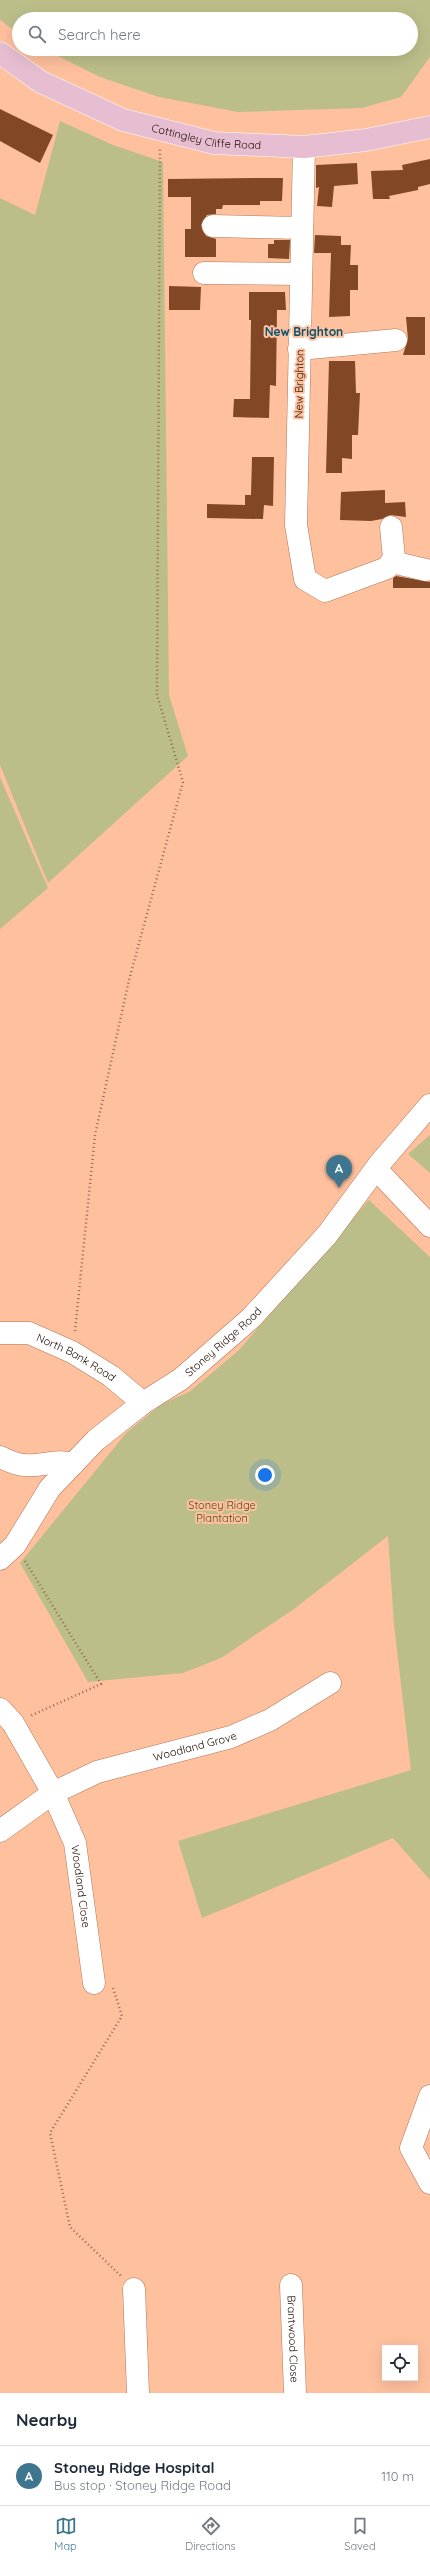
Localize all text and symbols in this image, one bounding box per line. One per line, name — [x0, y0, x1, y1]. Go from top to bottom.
search box — [12, 12, 418, 56]
icon: search — [26, 23, 48, 45]
text: Search here — [58, 25, 141, 44]
street label: Cottingley Cliffe Road — [150, 121, 261, 152]
district label: New Brighton — [265, 324, 343, 339]
street label: New Brighton — [291, 349, 307, 419]
pin: A — [326, 1155, 352, 1188]
street label: Stoney Ridge Road — [182, 1304, 265, 1379]
street label: North Bank Road — [34, 1330, 119, 1384]
your location — [255, 1465, 275, 1485]
park label: Stoney Ridge Plantation — [188, 1498, 256, 1525]
street label: Woodland Grove — [151, 1728, 239, 1764]
street label: Woodland Close — [68, 1844, 93, 1928]
street label: Brantwood Close — [284, 2295, 302, 2383]
map controls — [382, 2345, 418, 2381]
button: locate — [382, 2345, 418, 2381]
text: Nearby — [16, 2409, 77, 2430]
text: Stoney Ridge Hospital — [54, 2458, 215, 2477]
text: A — [25, 2468, 33, 2484]
text: 110 m — [381, 2468, 414, 2484]
text: Bus stop · Stoney Ridge Road — [54, 2477, 231, 2493]
tab: Map — [54, 2515, 77, 2553]
tab: Directions — [185, 2515, 236, 2553]
tab: Saved — [344, 2515, 376, 2553]

